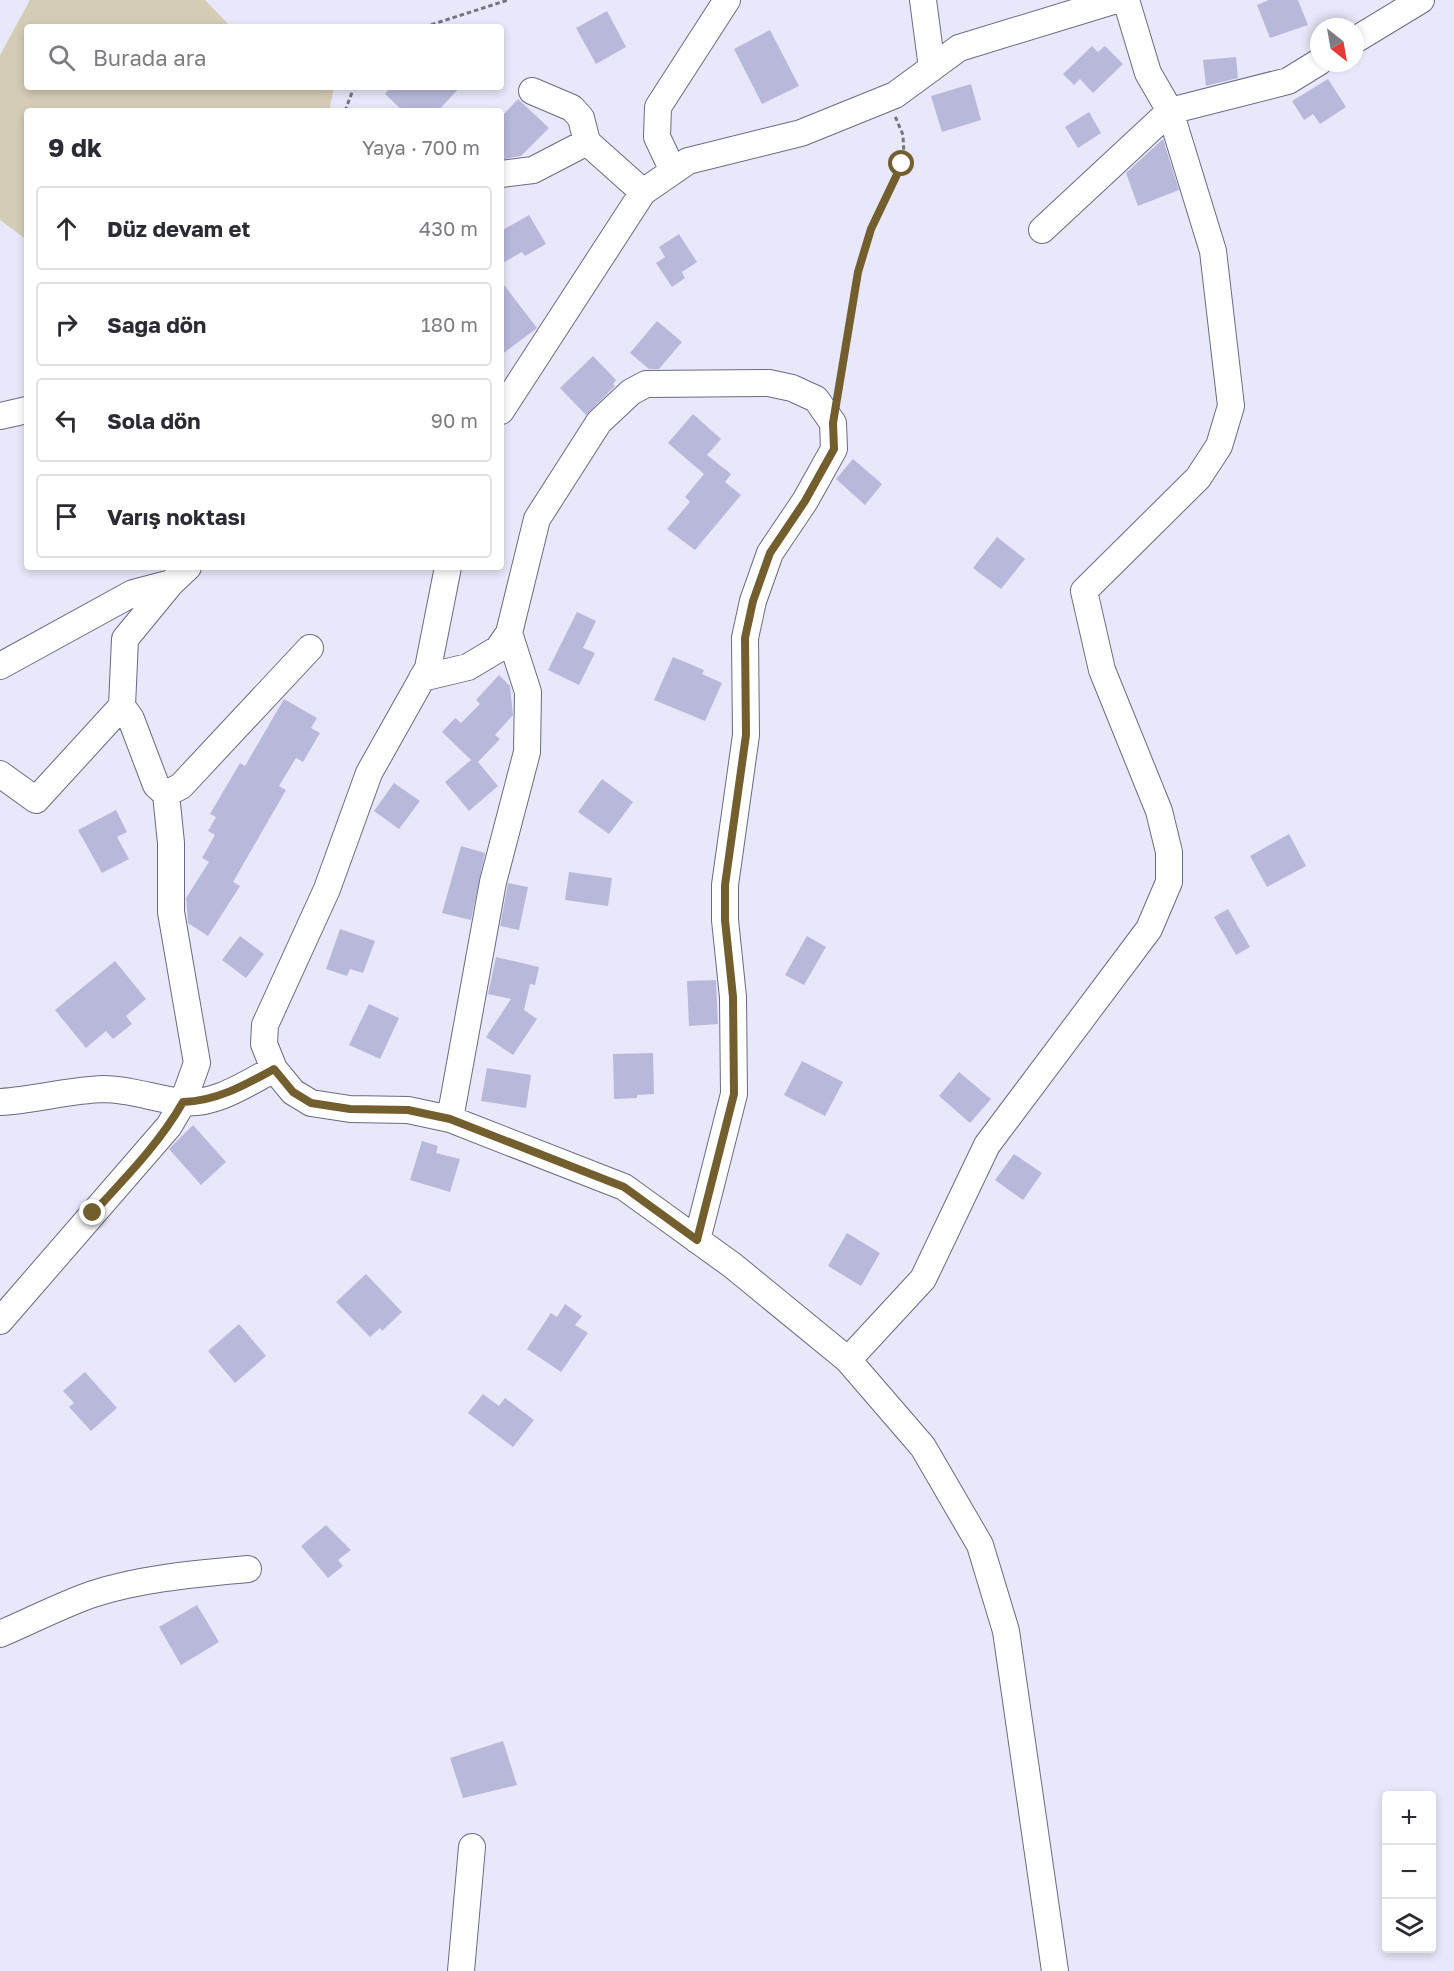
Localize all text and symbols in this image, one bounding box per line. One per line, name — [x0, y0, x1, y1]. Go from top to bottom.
north arrow — [1310, 18, 1364, 72]
search box — [24, 24, 504, 90]
icon: search — [45, 41, 78, 74]
text: Burada ara — [93, 44, 207, 71]
text: 9 dk — [48, 132, 102, 163]
text: Yaya · 700 m — [362, 135, 480, 159]
route start — [888, 150, 914, 176]
icon: ahead — [50, 212, 83, 245]
text: Düz devam et — [107, 215, 250, 242]
text: 430 m — [419, 216, 478, 240]
icon: right — [50, 308, 83, 341]
text: Sağa dön — [107, 311, 206, 338]
text: 180 m — [421, 312, 478, 336]
icon: left — [50, 404, 83, 437]
text: Sola dön — [107, 407, 201, 434]
text: 90 m — [431, 408, 478, 432]
icon: arrive — [50, 500, 83, 533]
text: Varış noktası — [107, 503, 246, 530]
route end — [79, 1199, 105, 1225]
map controls — [1382, 1791, 1436, 1953]
button: + — [1382, 1791, 1436, 1845]
button: − — [1382, 1845, 1436, 1899]
button: layers — [1382, 1899, 1436, 1953]

